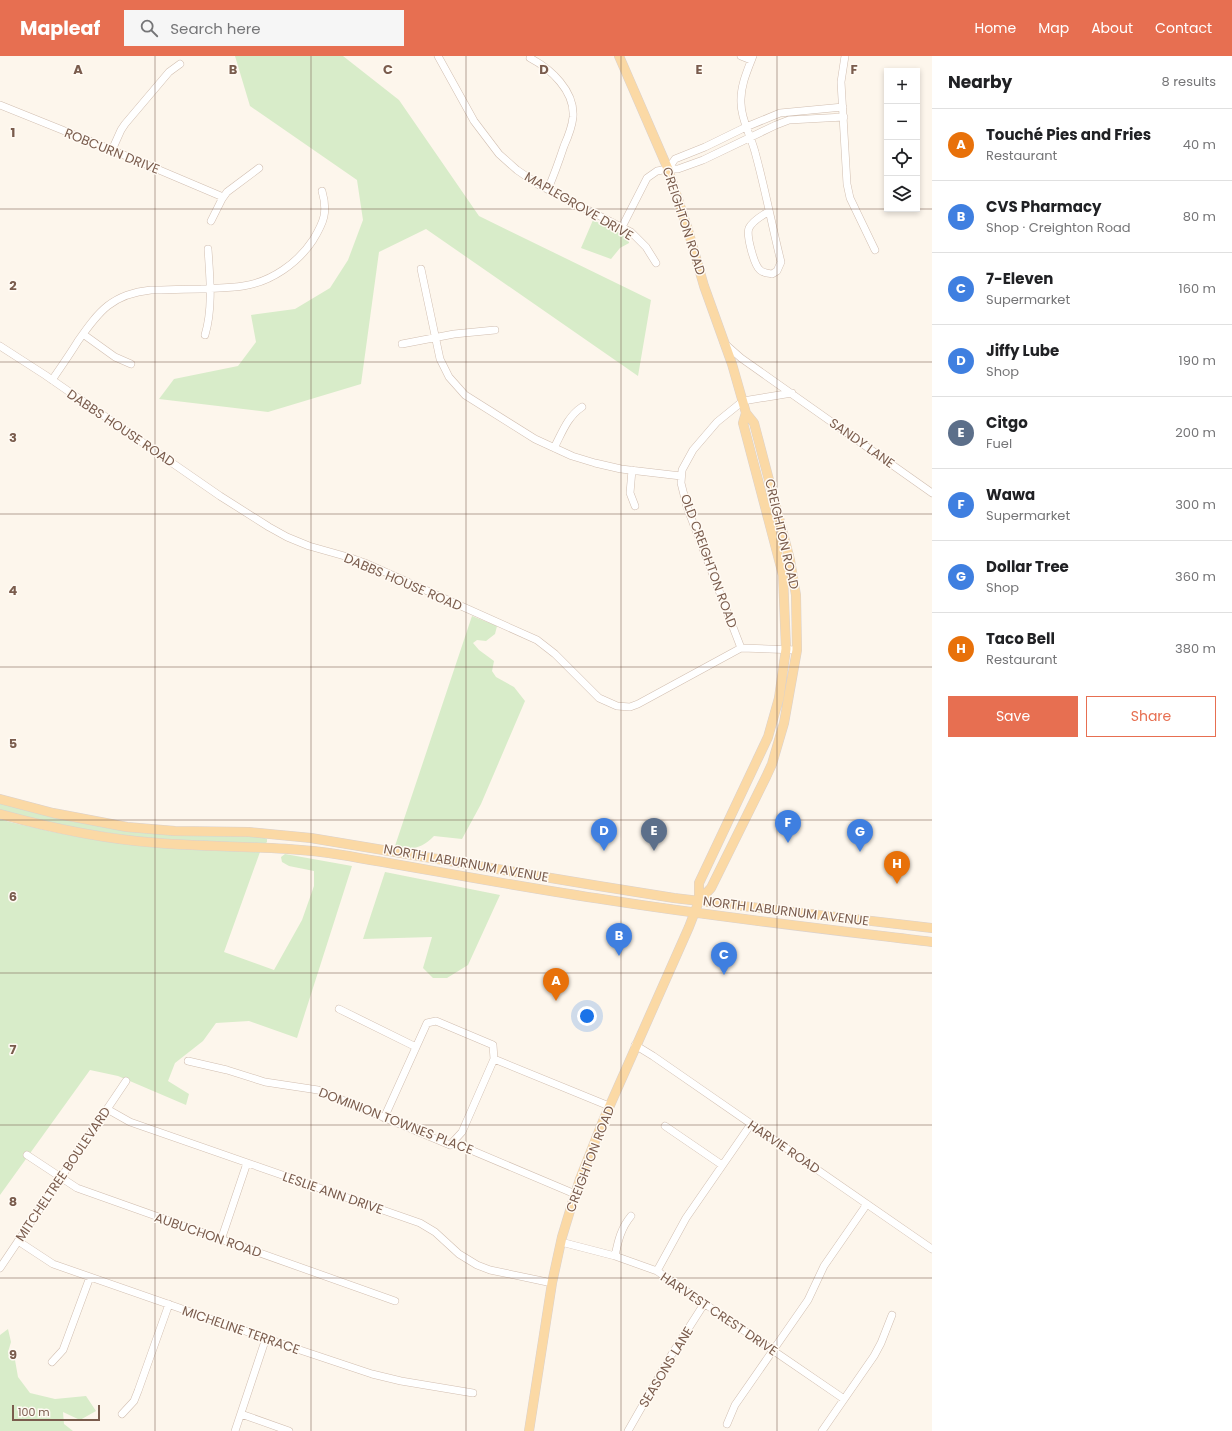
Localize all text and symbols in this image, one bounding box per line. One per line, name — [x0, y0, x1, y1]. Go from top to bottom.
search box — [124, 10, 404, 46]
text: Mapleaf — [20, 15, 100, 42]
icon: search — [138, 17, 160, 39]
text: Search here — [170, 18, 261, 39]
text: Home — [974, 18, 1016, 38]
text: Map — [1038, 18, 1069, 38]
text: About — [1091, 18, 1133, 38]
text: Contact — [1155, 18, 1212, 38]
text: A — [73, 60, 83, 79]
text: B — [229, 60, 238, 79]
text: C — [383, 60, 393, 79]
text: D — [539, 60, 549, 79]
text: E — [695, 60, 703, 79]
text: F — [850, 60, 858, 79]
map controls — [884, 68, 920, 212]
button: + — [884, 68, 920, 104]
text: Nearby — [948, 70, 1012, 94]
text: 8 results — [1162, 72, 1216, 91]
button: − — [884, 104, 920, 140]
text: 1 — [11, 123, 15, 142]
street label: ROBCURN DRIVE — [62, 123, 162, 179]
text: Touché Pies and Fries — [986, 124, 1151, 145]
text: A — [956, 135, 966, 154]
text: 40 m — [1183, 135, 1216, 154]
button: locate — [884, 140, 920, 176]
text: Restaurant — [986, 146, 1057, 165]
street label: CREIGHTON ROAD — [658, 164, 710, 278]
street label: MAPLEGROVE DRIVE — [521, 167, 637, 245]
button: layers — [884, 176, 920, 212]
text: CVS Pharmacy — [986, 196, 1102, 217]
text: B — [957, 207, 965, 226]
text: 80 m — [1183, 207, 1216, 226]
text: Shop · Creighton Road — [986, 218, 1131, 237]
text: 7-Eleven — [986, 268, 1053, 289]
text: 2 — [9, 276, 17, 295]
text: C — [956, 279, 966, 298]
text: 160 m — [1179, 279, 1216, 298]
text: Supermarket — [986, 290, 1070, 309]
text: Jiffy Lube — [986, 340, 1059, 361]
text: D — [956, 351, 966, 370]
text: 190 m — [1179, 351, 1216, 370]
text: Shop — [986, 362, 1019, 381]
street label: DABBS HOUSE ROAD — [63, 385, 179, 471]
text: Citgo — [986, 412, 1028, 433]
street label: SANDY LANE — [825, 413, 899, 473]
text: E — [957, 423, 965, 442]
text: 200 m — [1175, 423, 1216, 442]
text: 3 — [9, 428, 17, 447]
text: Fuel — [986, 434, 1012, 453]
street label: CREIGHTON ROAD — [760, 477, 804, 591]
text: Wawa — [986, 484, 1035, 505]
street label: OLD CREIGHTON ROAD — [676, 491, 742, 631]
text: F — [957, 495, 965, 514]
text: 300 m — [1175, 495, 1216, 514]
text: Supermarket — [986, 506, 1070, 525]
street label: DABBS HOUSE ROAD — [341, 548, 465, 616]
text: Dollar Tree — [986, 556, 1069, 577]
text: G — [956, 567, 966, 586]
text: 360 m — [1175, 567, 1216, 586]
text: Shop — [986, 578, 1019, 597]
text: 4 — [9, 581, 18, 600]
text: Taco Bell — [986, 628, 1055, 649]
text: H — [956, 639, 966, 658]
text: 380 m — [1175, 639, 1216, 658]
text: Restaurant — [986, 650, 1057, 669]
button: Save — [948, 696, 1078, 737]
button: Share — [1086, 696, 1216, 737]
text: 5 — [9, 734, 17, 753]
pin: F — [775, 810, 801, 843]
pin: D — [591, 818, 617, 851]
pin: E — [641, 818, 667, 851]
pin: G — [847, 819, 873, 852]
street label: NORTH LABURNUM AVENUE — [382, 839, 550, 887]
pin: H — [884, 851, 910, 884]
text: 6 — [9, 887, 17, 906]
street label: NORTH LABURNUM AVENUE — [702, 891, 870, 931]
pin: B — [606, 923, 632, 956]
pin: C — [711, 942, 737, 975]
pin: A — [543, 968, 569, 1001]
your location — [577, 1006, 597, 1026]
text: 7 — [10, 1040, 17, 1059]
street label: DOMINION TOWNES PLACE — [316, 1083, 476, 1159]
street label: MITCHELTREE BOULEVARD — [11, 1103, 115, 1245]
street label: CREIGHTON ROAD — [561, 1103, 619, 1215]
street label: HARVIE ROAD — [744, 1116, 824, 1178]
street label: LESLIE ANN DRIVE — [280, 1167, 386, 1219]
text: 8 — [9, 1192, 17, 1211]
street label: AUBUCHON ROAD — [152, 1208, 264, 1262]
street label: HARVEST CREST DRIVE — [657, 1268, 781, 1360]
street label: MICHELINE TERRACE — [180, 1301, 302, 1359]
street label: SEASONS LANE — [634, 1323, 698, 1411]
text: 9 — [9, 1345, 17, 1364]
scale bar — [12, 1403, 100, 1422]
text: 100 m — [18, 1404, 50, 1420]

